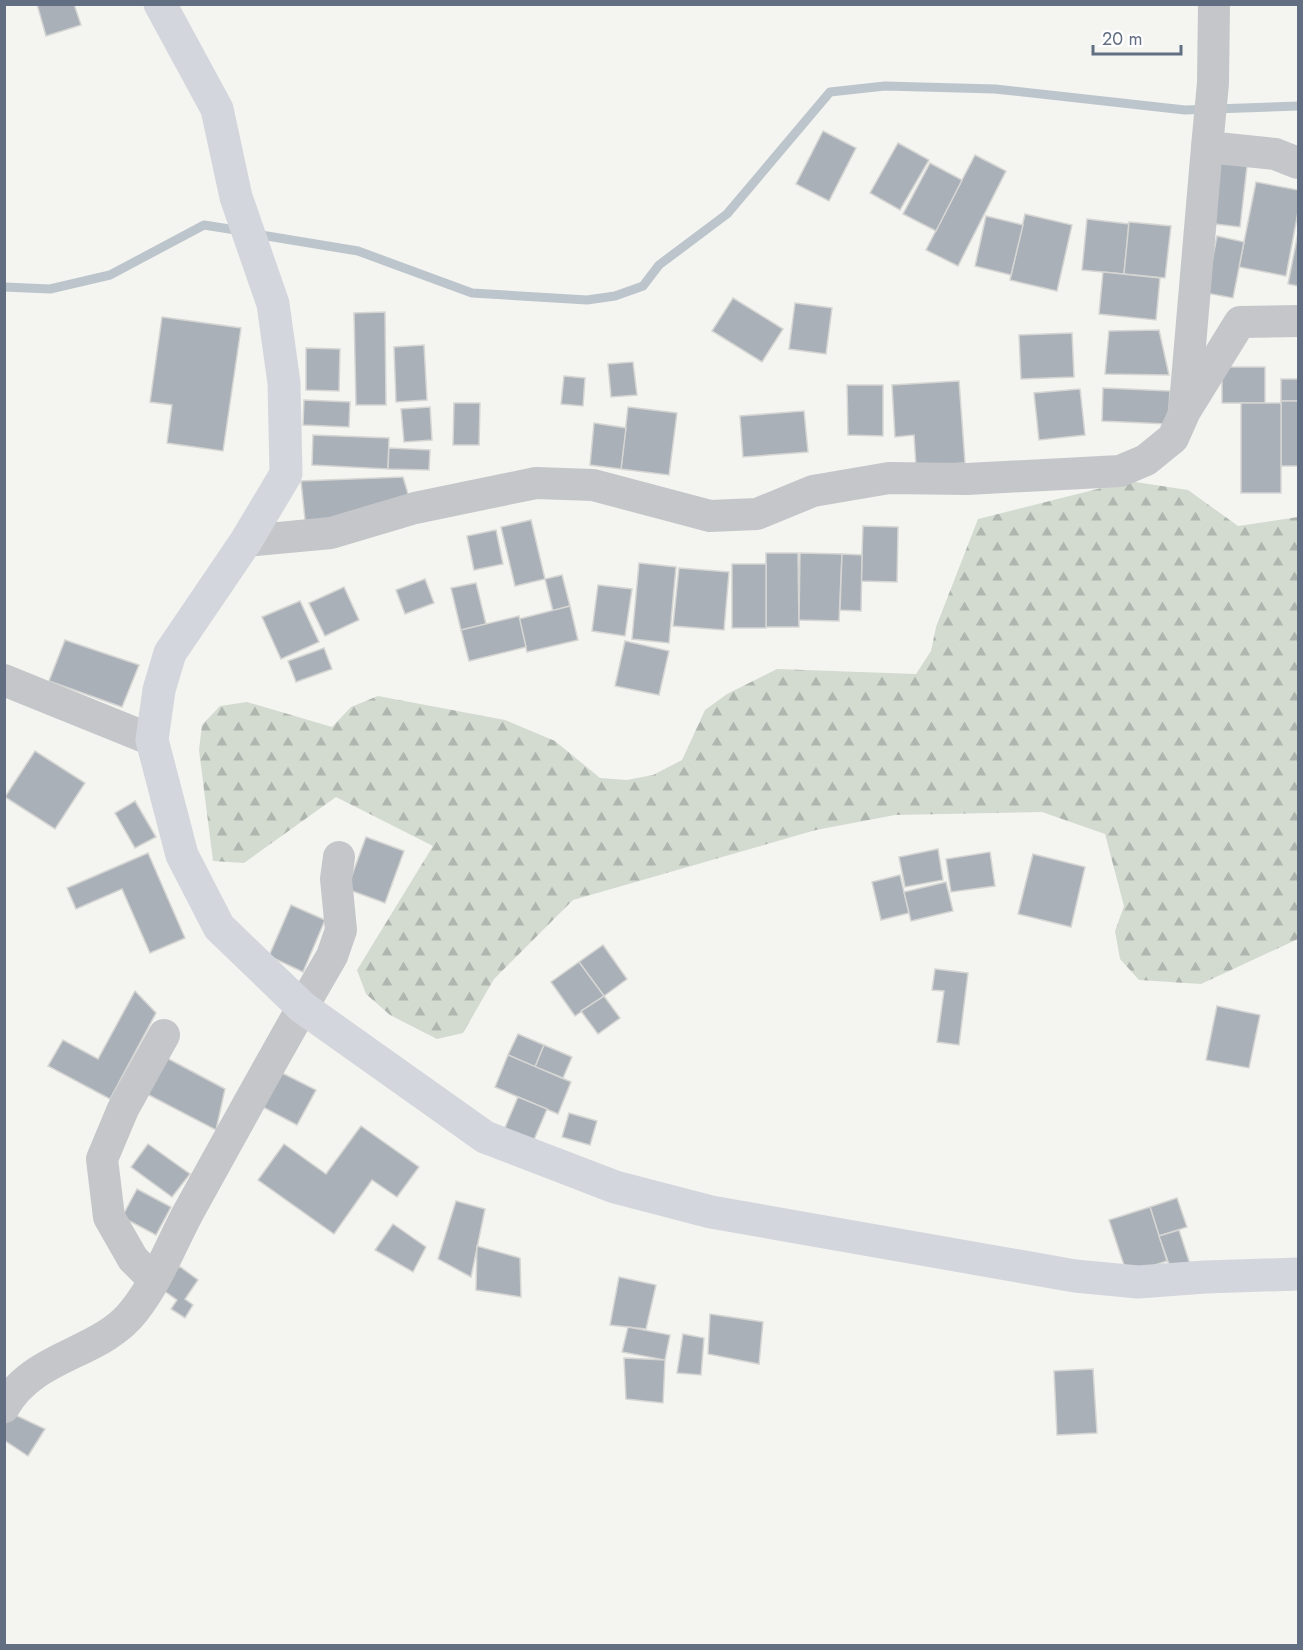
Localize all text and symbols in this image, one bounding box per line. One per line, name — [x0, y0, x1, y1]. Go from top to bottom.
scale bar — [1093, 18, 1182, 56]
text: 20 m — [1102, 26, 1142, 52]

